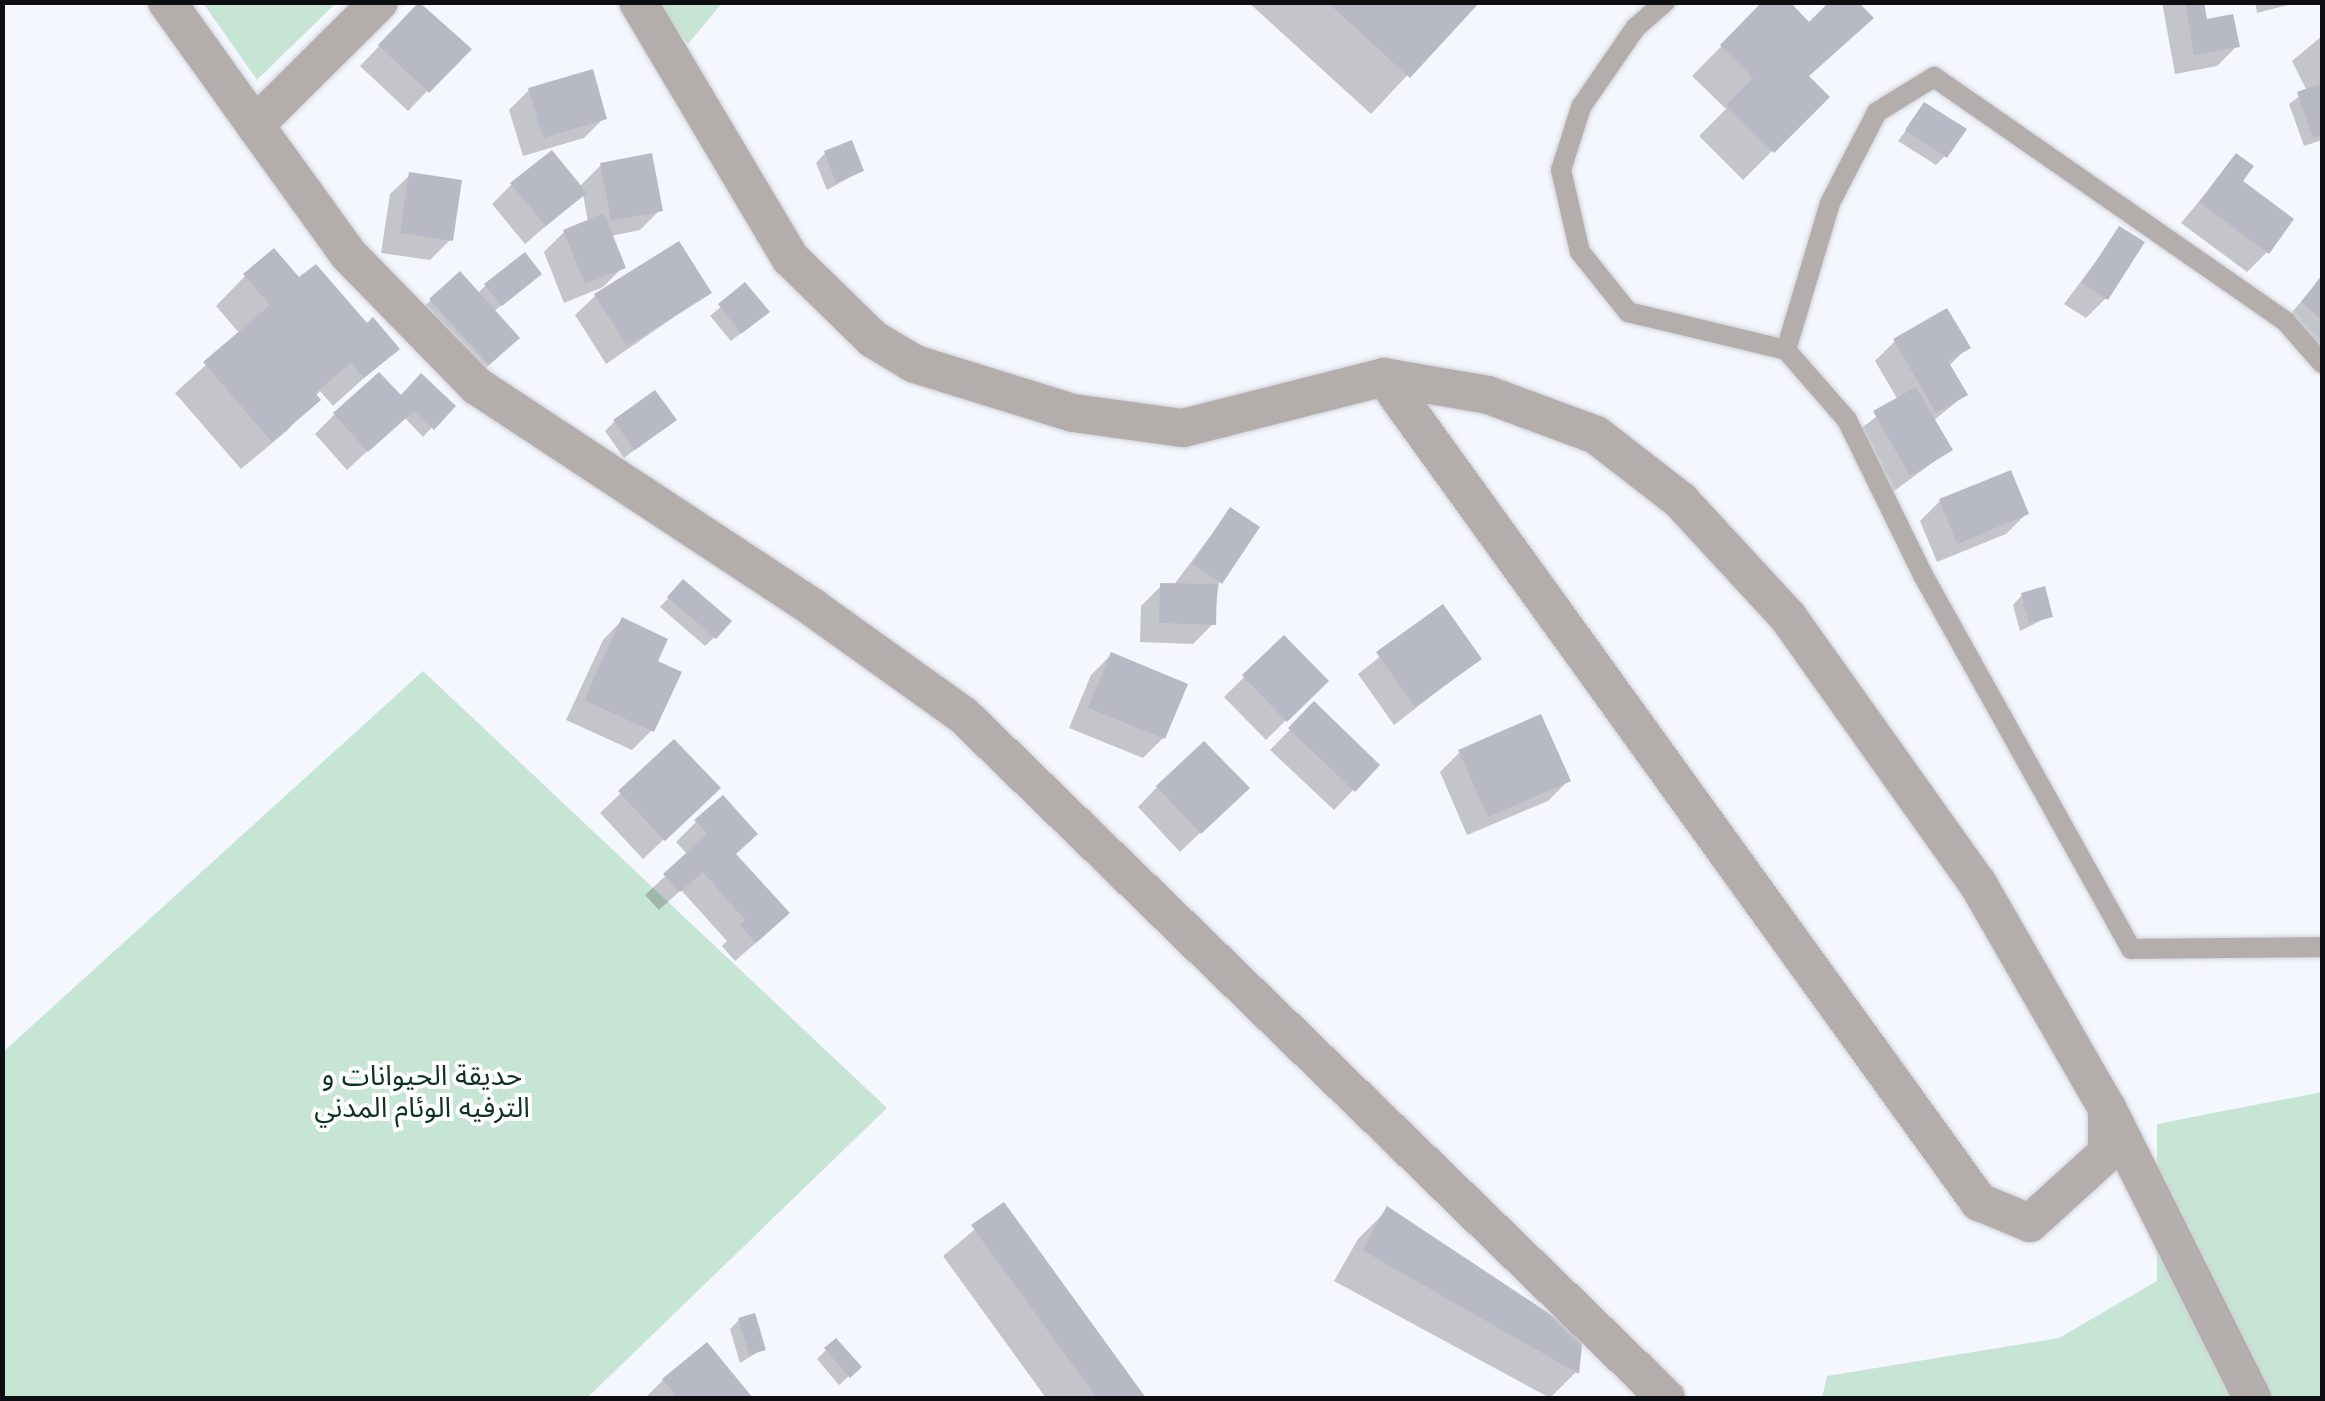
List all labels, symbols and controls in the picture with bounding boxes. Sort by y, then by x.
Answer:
park label: حديقة الحيوانات و الترفيه الوئام المدني [314,1059,530,1125]

